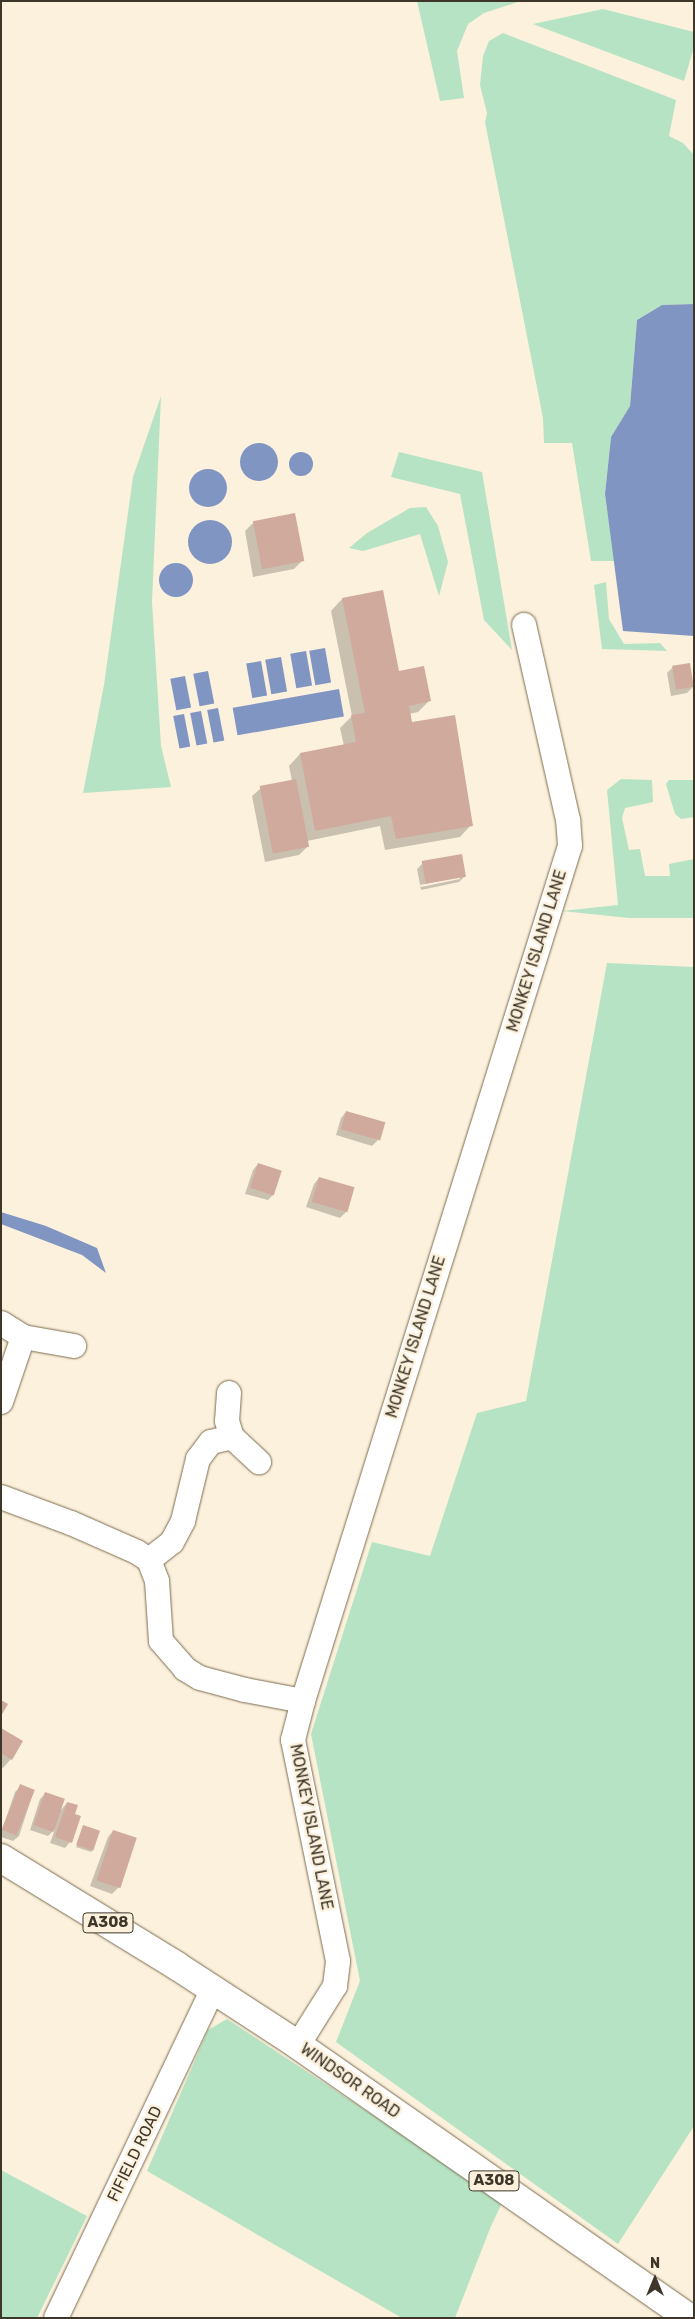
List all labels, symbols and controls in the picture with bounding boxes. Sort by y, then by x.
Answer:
street label: MONKEY ISLAND LANE [503,867,571,1035]
street label: MONKEY ISLAND LANE [382,1253,450,1421]
street label: MONKEY ISLAND LANE [285,1742,337,1912]
road number: A308 [82,1910,134,1936]
street label: WINDSOR ROAD [296,2039,404,2123]
street label: FIFIELD ROAD [104,2103,166,2205]
road number: A308 [468,2168,520,2194]
north arrow [630,2254,680,2304]
text: N [650,2255,660,2272]

